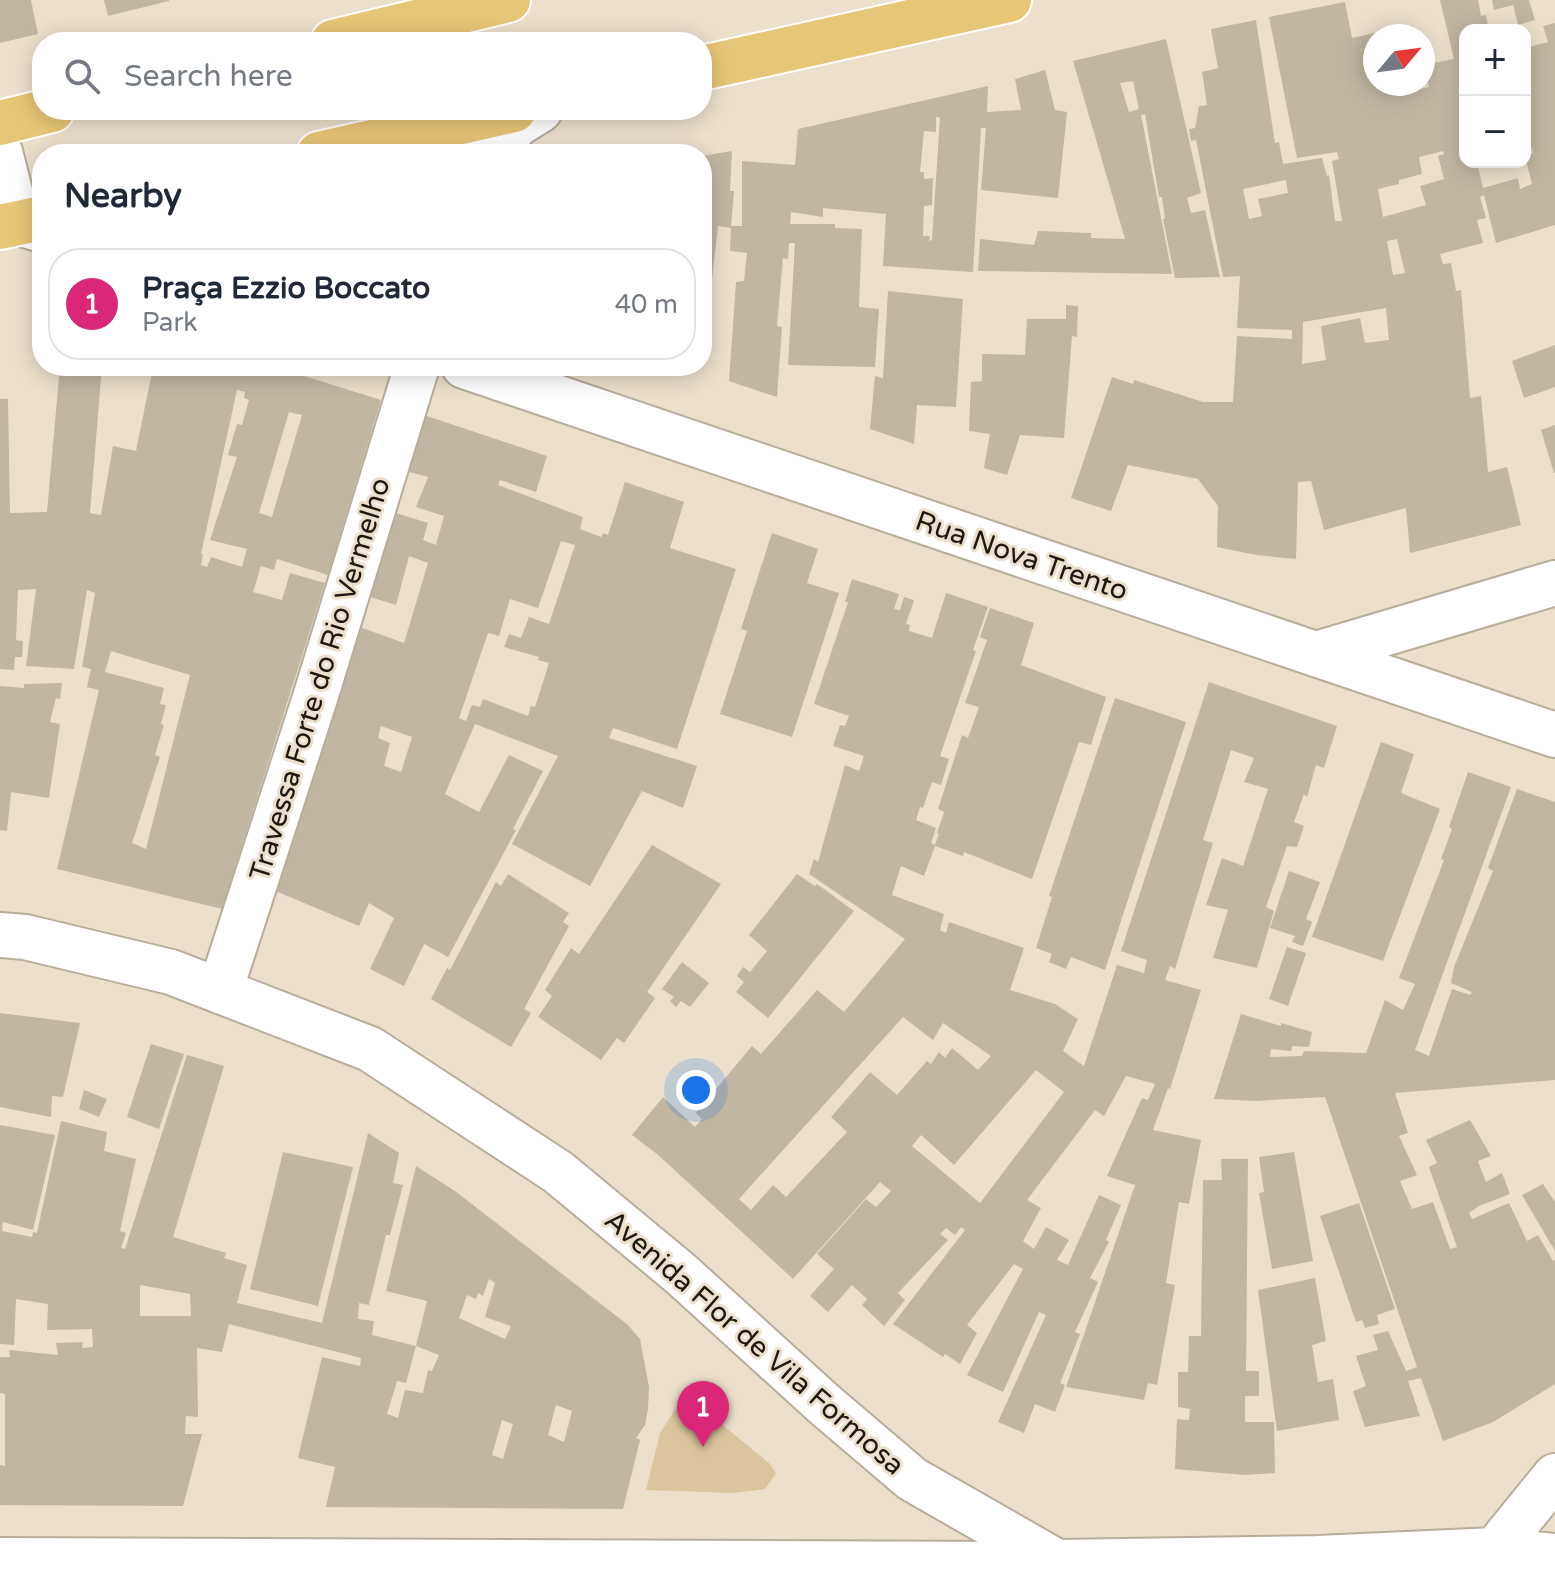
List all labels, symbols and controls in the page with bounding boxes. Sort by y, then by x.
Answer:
north arrow [1363,24,1435,96]
map controls [1459,24,1531,168]
button: + [1459,24,1531,96]
search box [32,32,712,120]
icon: search [60,54,104,98]
text: Search here [124,58,293,95]
button: − [1459,96,1531,168]
text: Nearby [64,176,182,217]
text: Praça Ezzio Boccato [142,270,430,307]
text: 1 [84,289,100,320]
text: 40 m [615,289,678,320]
text: Park [142,307,198,338]
street label: Travessa Forte do Rio Vermelho [242,474,398,885]
street label: Rua Nova Trento [911,504,1132,608]
your location [676,1070,716,1110]
street label: Avenida Flor de Vila Formosa [597,1203,911,1482]
pin: 1 [677,1381,729,1447]

